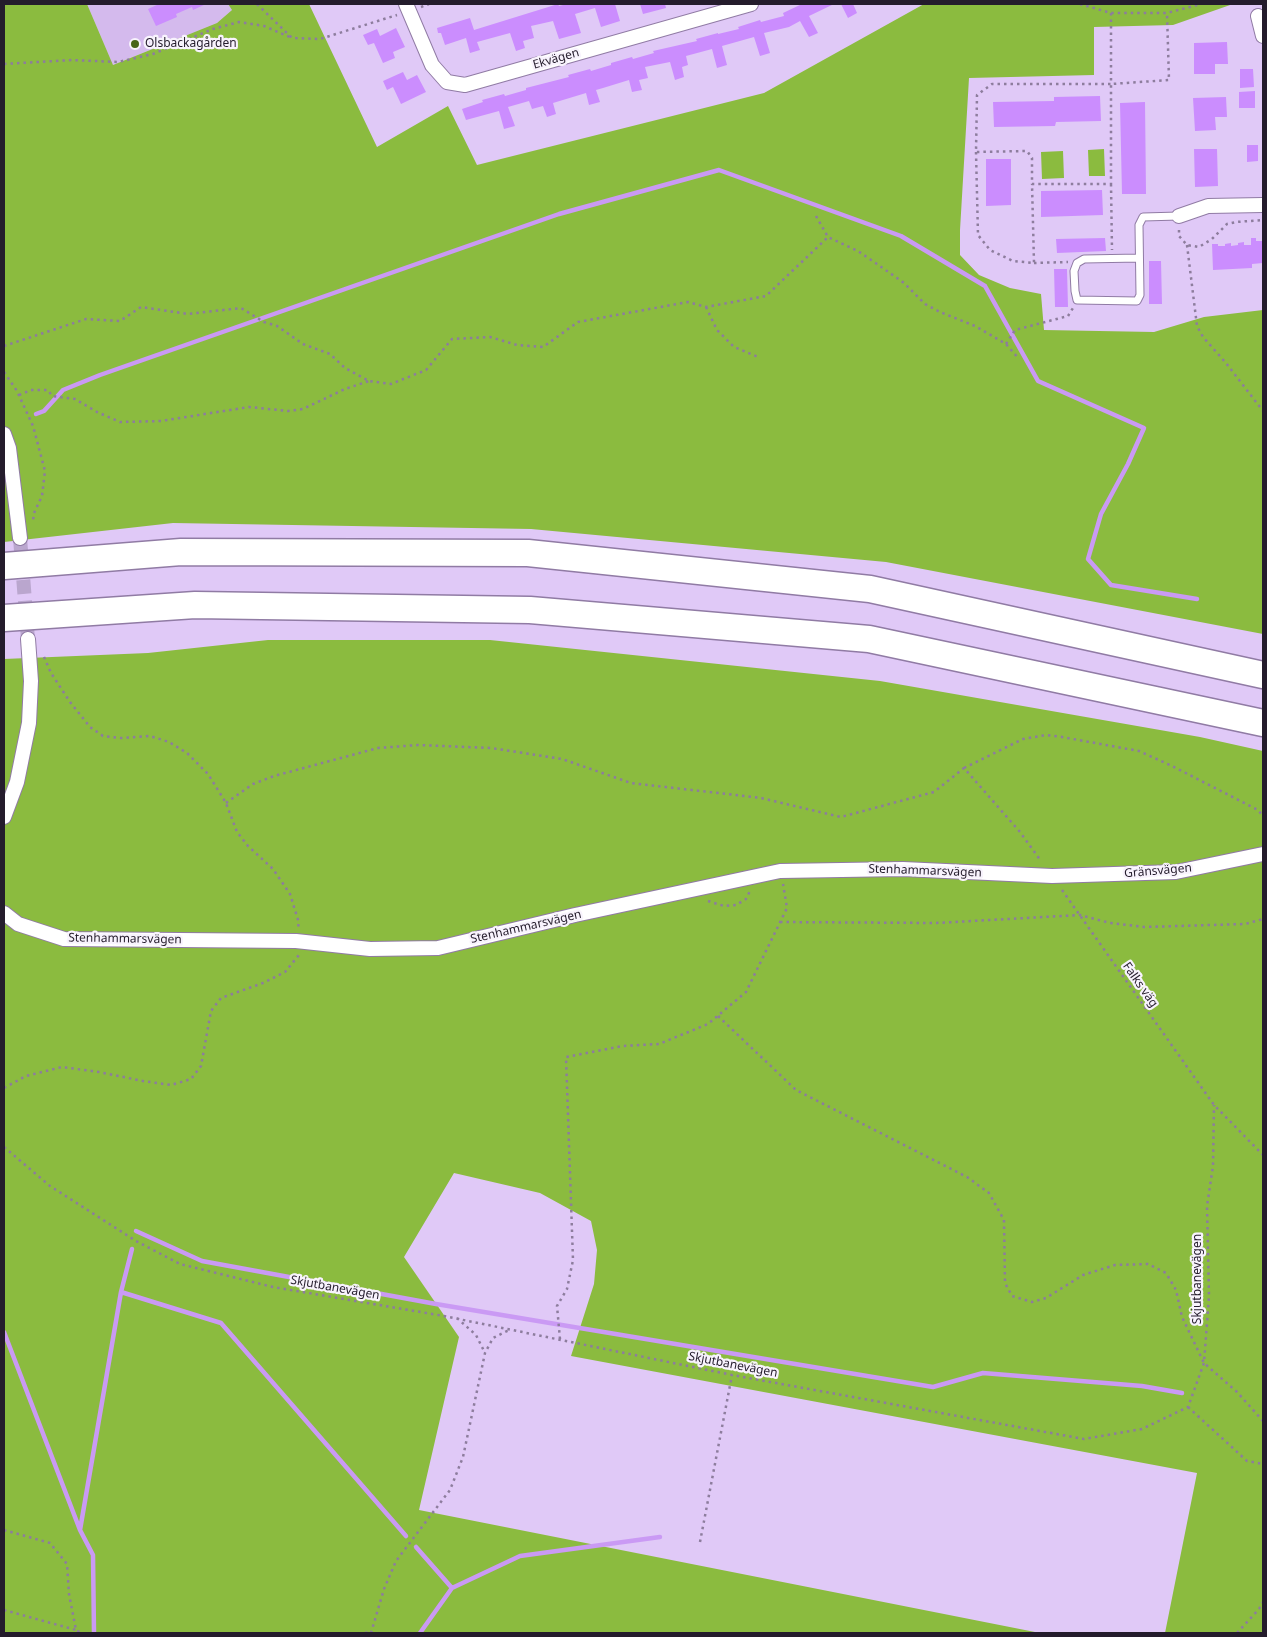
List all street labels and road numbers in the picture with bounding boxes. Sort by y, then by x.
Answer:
street label: Ekvägen [531,46,581,72]
street label: Gränsvägen [1124,861,1192,881]
street label: Stenhammarsvägen [868,862,982,880]
street label: Stenhammarsvägen [469,907,583,947]
street label: Stenhammarsvägen [68,931,182,947]
street label: Falks väg [1119,960,1161,1010]
street label: Skjutbanevägen [1191,1234,1205,1324]
street label: Skjutbanevägen [289,1273,381,1303]
street label: Skjutbanevägen [687,1349,779,1381]

